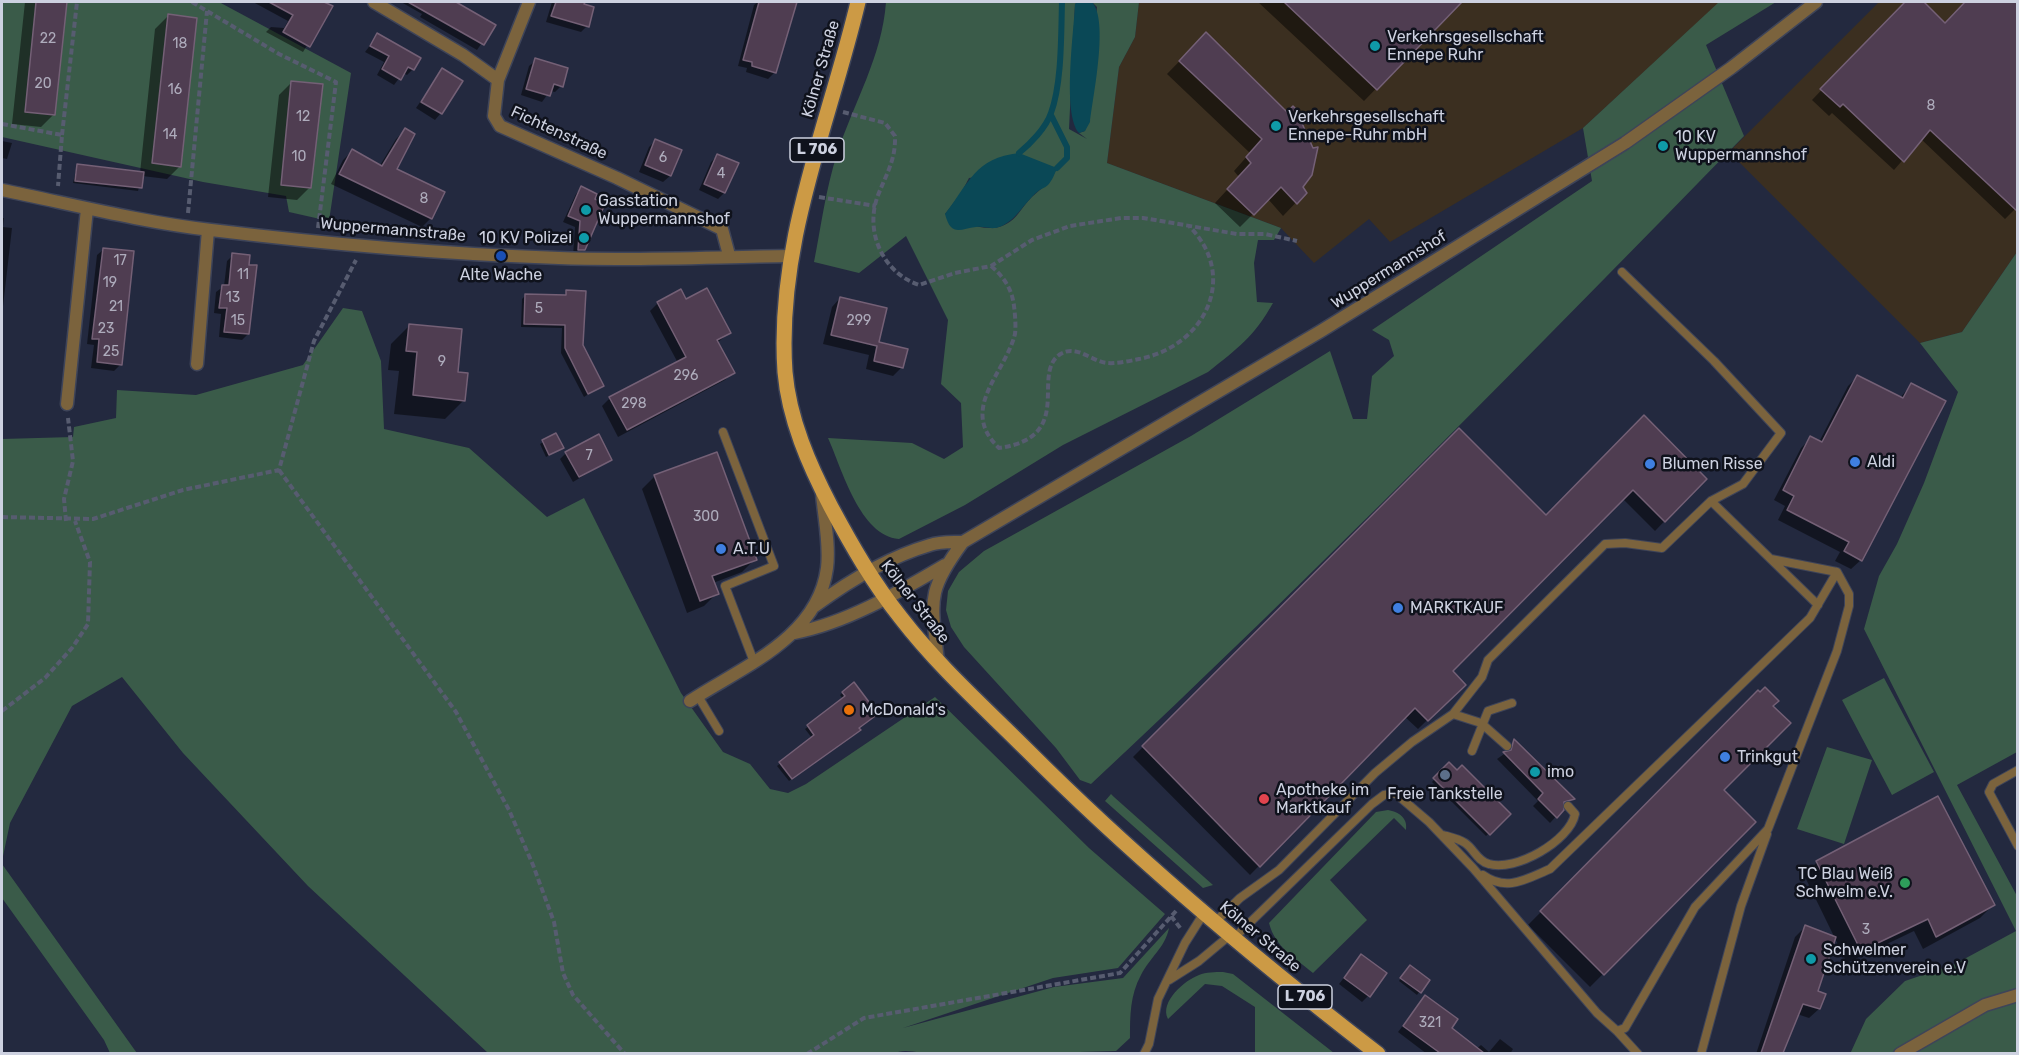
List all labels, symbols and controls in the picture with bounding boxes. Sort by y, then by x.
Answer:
street label: Kölner Straße [798,18,844,120]
place label: Verkehrsgesellschaft Ennepe Ruhr [1387,27,1544,65]
house number: 22 [40,31,56,47]
house number: 18 [173,36,187,52]
marker: Verkehrsgesellschaft Ennepe Ruhr [1368,39,1382,53]
house number: 20 [34,76,52,92]
house number: 16 [168,82,182,98]
house number: 8 [1927,98,1935,114]
street label: Fichtenstraße [508,102,610,164]
place label: Verkehrsgesellschaft Ennepe-Ruhr mbH [1288,107,1445,145]
house number: 12 [296,109,310,125]
marker: Verkehrsgesellschaft Ennepe-Ruhr mbH [1269,119,1283,133]
house number: 14 [163,127,177,143]
place label: 10 KV Wuppermannshof [1675,127,1807,165]
road number: L 706 [790,138,844,162]
marker: 10 KV Wuppermannshof [1656,139,1670,153]
house number: 10 [292,149,306,165]
house number: 6 [659,150,667,166]
house number: 4 [717,166,725,182]
house number: 8 [420,191,428,207]
place label: Gasstation Wuppermannshof [598,191,730,229]
marker: Gasstation Wuppermannshof [579,203,593,217]
street label: Wuppermannstraße [319,214,467,246]
street label: Wuppermannshof [1328,227,1450,313]
place label: 10 KV Polizei [479,228,572,248]
marker: 10 KV Polizei [577,231,591,245]
marker: Alte Wache [494,249,508,263]
house number: 17 [113,253,127,269]
place label: Alte Wache [460,265,542,285]
house number: 11 [237,267,249,283]
house number: 19 [103,275,117,291]
house number: 13 [226,290,240,306]
house number: 21 [109,299,123,315]
house number: 5 [535,301,543,317]
house number: 15 [231,313,245,329]
house number: 299 [847,313,871,329]
house number: 23 [98,321,114,337]
house number: 25 [103,344,119,360]
house number: 9 [438,354,446,370]
house number: 296 [674,368,698,384]
house number: 298 [621,396,647,412]
house number: 7 [585,448,593,464]
place label: Aldi [1867,452,1895,472]
place label: Blumen Risse [1662,454,1763,474]
marker: Aldi [1848,455,1862,469]
marker: Blumen Risse [1643,457,1657,471]
house number: 300 [693,509,719,525]
place label: A.T.U [733,539,770,559]
marker: A.T.U [714,542,728,556]
street label: Kölner Straße [877,557,953,647]
place label: MARKTKAUF [1410,598,1503,618]
marker: MARKTKAUF [1391,601,1405,615]
place label: McDonald's [861,700,946,720]
marker: McDonald's [842,703,856,717]
place label: Trinkgut [1737,747,1798,767]
marker: Trinkgut [1718,750,1732,764]
place label: imo [1547,762,1574,782]
marker: imo [1528,765,1542,779]
marker: Freie Tankstelle [1438,768,1452,782]
place label: Apotheke im Marktkauf [1276,780,1369,818]
place label: Freie Tankstelle [1387,784,1503,804]
marker: Apotheke im Marktkauf [1257,792,1271,806]
place label: TC Blau Weiß Schwelm e.V. [1796,864,1893,902]
marker: TC Blau Weiß Schwelm e.V. [1898,876,1912,890]
street label: Kölner Straße [1215,897,1305,977]
house number: 3 [1862,922,1870,938]
place label: Schwelmer Schützenverein e.V [1823,940,1966,978]
marker: Schwelmer Schützenverein e.V [1804,952,1818,966]
road number: L 706 [1278,985,1332,1009]
house number: 321 [1419,1015,1441,1031]

